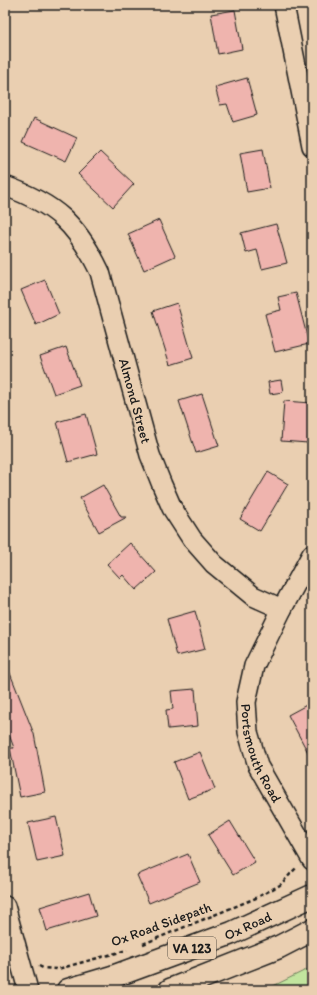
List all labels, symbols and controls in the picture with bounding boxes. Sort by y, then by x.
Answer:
street label: Almond Street [115,356,154,445]
street label: Portsmouth Road [237,703,285,806]
street label: Ox Road Sidepath [109,898,214,951]
street label: Ox Road [222,908,275,944]
road number: VA 123 [168,937,216,959]

